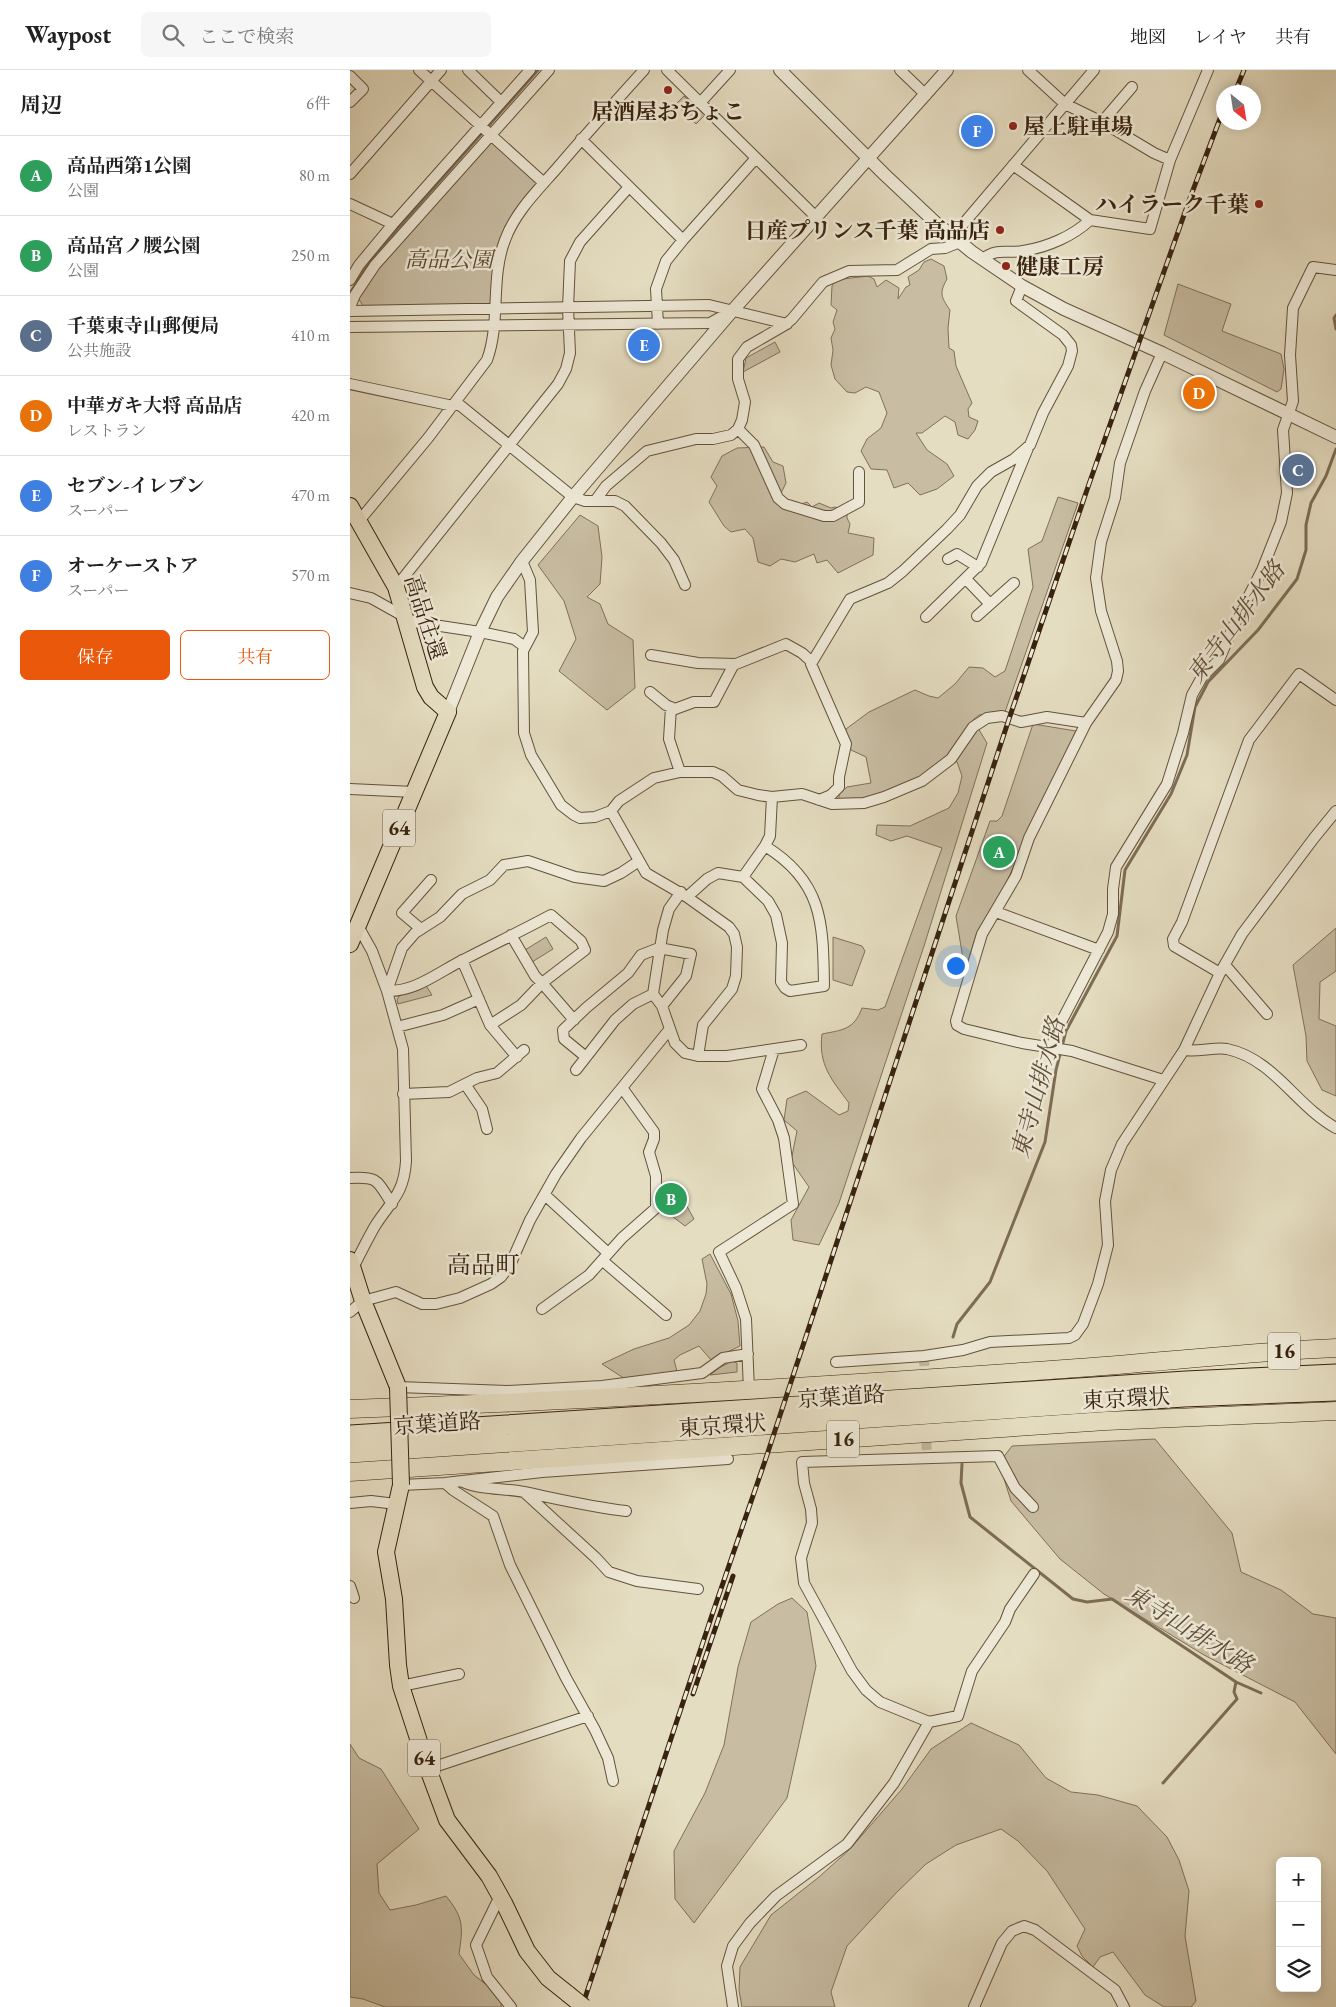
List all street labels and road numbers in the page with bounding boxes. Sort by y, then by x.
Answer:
street label: 高品往還 [398,571,453,663]
road number: 64 [383,810,415,846]
road number: 16 [1268,1332,1300,1370]
street label: 京葉道路 [796,1379,886,1414]
street label: 東京環状 [1081,1382,1171,1415]
street label: 京葉道路 [392,1406,482,1441]
street label: 東京環状 [677,1408,767,1443]
road number: 16 [827,1420,859,1458]
road number: 64 [408,1740,440,1776]

